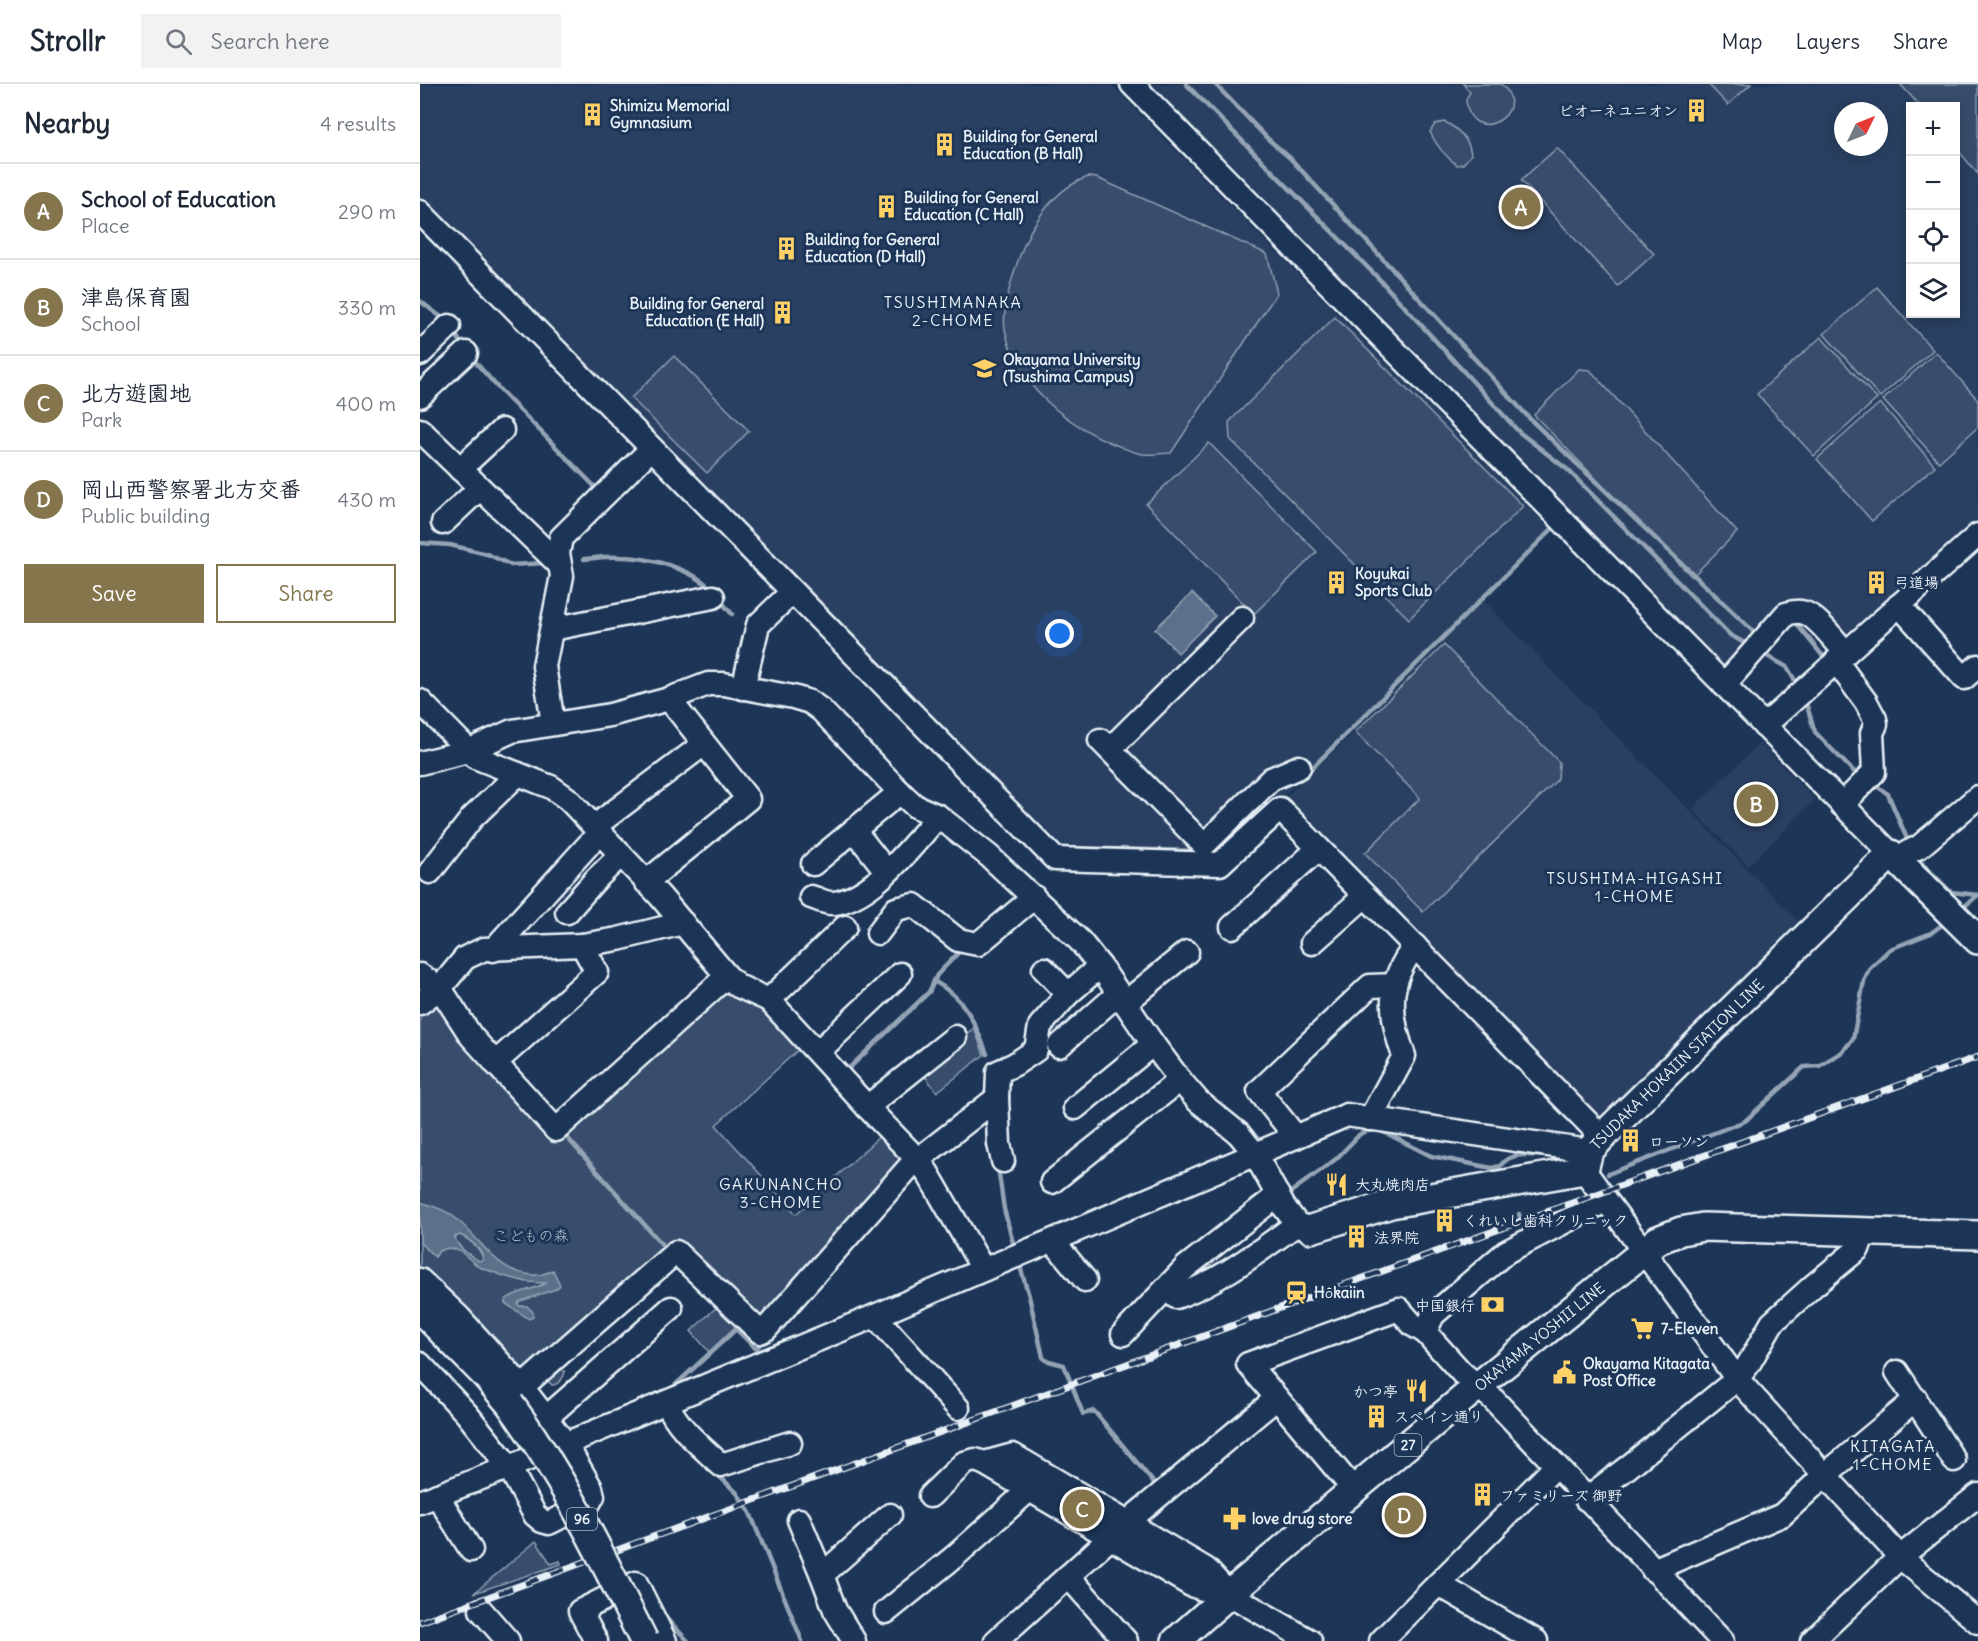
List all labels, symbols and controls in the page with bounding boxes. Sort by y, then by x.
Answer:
search box [141,14,561,68]
text: Strollr [30,23,105,59]
icon: search [162,25,195,58]
text: Search here [210,27,330,55]
text: Map [1722,28,1762,55]
text: Layers [1795,28,1860,55]
text: Share [1893,28,1948,55]
place label: Shimizu Memorial Gymnasium [610,96,730,133]
building icon: ピオーネユニオン [1683,97,1709,123]
building icon: Shimizu Memorial Gymnasium [579,101,605,127]
place label: ピオーネユニオン [1559,101,1678,120]
north arrow [1834,102,1888,156]
map controls [1906,102,1960,318]
button: + [1906,102,1960,156]
text: Nearby [24,107,110,140]
text: 4 results [320,111,396,136]
place label: Building for General Education (B Hall) [963,127,1098,164]
building icon: Building for General Education (B Hall) [932,132,958,158]
button: − [1906,156,1960,210]
pin: A [1502,184,1540,230]
text: School of Education [81,185,276,213]
place label: Building for General Education (C Hall) [904,188,1039,225]
building icon: Building for General Education (C Hall) [873,193,899,219]
text: A [37,199,50,224]
text: 290 m [338,199,396,224]
button: locate [1906,210,1960,264]
text: Place [81,213,129,238]
place label: Building for General Education (D Hall) [805,230,940,267]
building icon: Building for General Education (D Hall) [774,235,800,261]
button: layers [1906,264,1960,318]
text: 津島保育園 [81,283,191,311]
district label: TSUSHIMANAKA 2-CHOME [884,292,1022,330]
place label: Building for General Education (E Hall) [629,294,764,331]
text: B [37,295,50,320]
text: 330 m [338,295,396,320]
building icon: Building for General Education (E Hall) [769,299,795,325]
text: School [81,311,141,336]
place label: Okayama University (Tsushima Campus) [1003,350,1140,387]
school or university icon: Okayama University (Tsushima Campus) [972,355,998,381]
text: 北方遊園地 [81,379,191,407]
text: C [37,391,50,416]
text: 400 m [336,391,396,416]
text: Park [81,407,122,432]
text: 岡山西警察署北方交番 [81,475,301,503]
text: D [36,487,51,512]
text: 430 m [338,487,396,512]
text: Public building [81,503,210,528]
button: Save [24,564,204,623]
button: Share [216,564,396,623]
place label: Koyukai Sports Club [1355,564,1432,601]
building icon: Koyukai Sports Club [1324,569,1350,595]
building icon: 弓道場 [1863,569,1889,595]
place label: 弓道場 [1894,573,1939,592]
your location [1045,619,1074,648]
pin: B [1736,782,1776,826]
district label: TSUSHIMA-HIGASHI 1-CHOME [1546,868,1724,906]
street label: TSUDAKA HOKAIIN STATION LINE [1586,975,1768,1153]
building icon: ローソン [1618,1128,1644,1154]
place label: ローソン [1649,1132,1709,1151]
restaurant icon: 大丸焼肉店 [1324,1171,1350,1197]
district label: GAKUNANCHO 3-CHOME [719,1174,843,1212]
place label: 大丸焼肉店 [1355,1175,1430,1194]
building icon: くれいし歯科クリニック [1432,1207,1458,1233]
place label: くれいし歯科クリニック [1463,1211,1628,1230]
building icon: 法界院 [1343,1224,1369,1250]
park label: こどもの森 [493,1226,569,1245]
place label: 法界院 [1374,1228,1419,1247]
street label: OKAYAMA YOSHII LINE [1470,1278,1608,1395]
station icon: Hōkaiin [1283,1279,1309,1305]
place label: Hōkaiin [1314,1283,1365,1302]
bank icon: 中国銀行 [1480,1292,1506,1318]
place label: 中国銀行 [1415,1296,1475,1315]
supermarket icon: 7-Eleven [1630,1315,1656,1341]
place label: 7-Eleven [1661,1319,1719,1338]
place label: Okayama Kitagata Post Office [1583,1354,1710,1390]
public building icon: Okayama Kitagata Post Office [1552,1359,1578,1385]
restaurant icon: かつ亭 [1403,1378,1429,1404]
place label: かつ亭 [1353,1382,1398,1401]
building icon: スペイン通り [1363,1403,1389,1429]
place label: スペイン通り [1394,1407,1484,1426]
road number: 27 [1394,1434,1422,1456]
district label: KITAGATA 1-CHOME [1850,1436,1936,1474]
building icon: ファミリーズ 御野 [1469,1482,1495,1508]
pin: C [1062,1486,1102,1532]
place label: ファミリーズ 御野 [1500,1486,1622,1505]
pin: D [1384,1492,1424,1538]
pharmacy icon: love drug store [1221,1505,1247,1531]
road number: 96 [567,1508,597,1530]
place label: love drug store [1252,1509,1352,1529]

